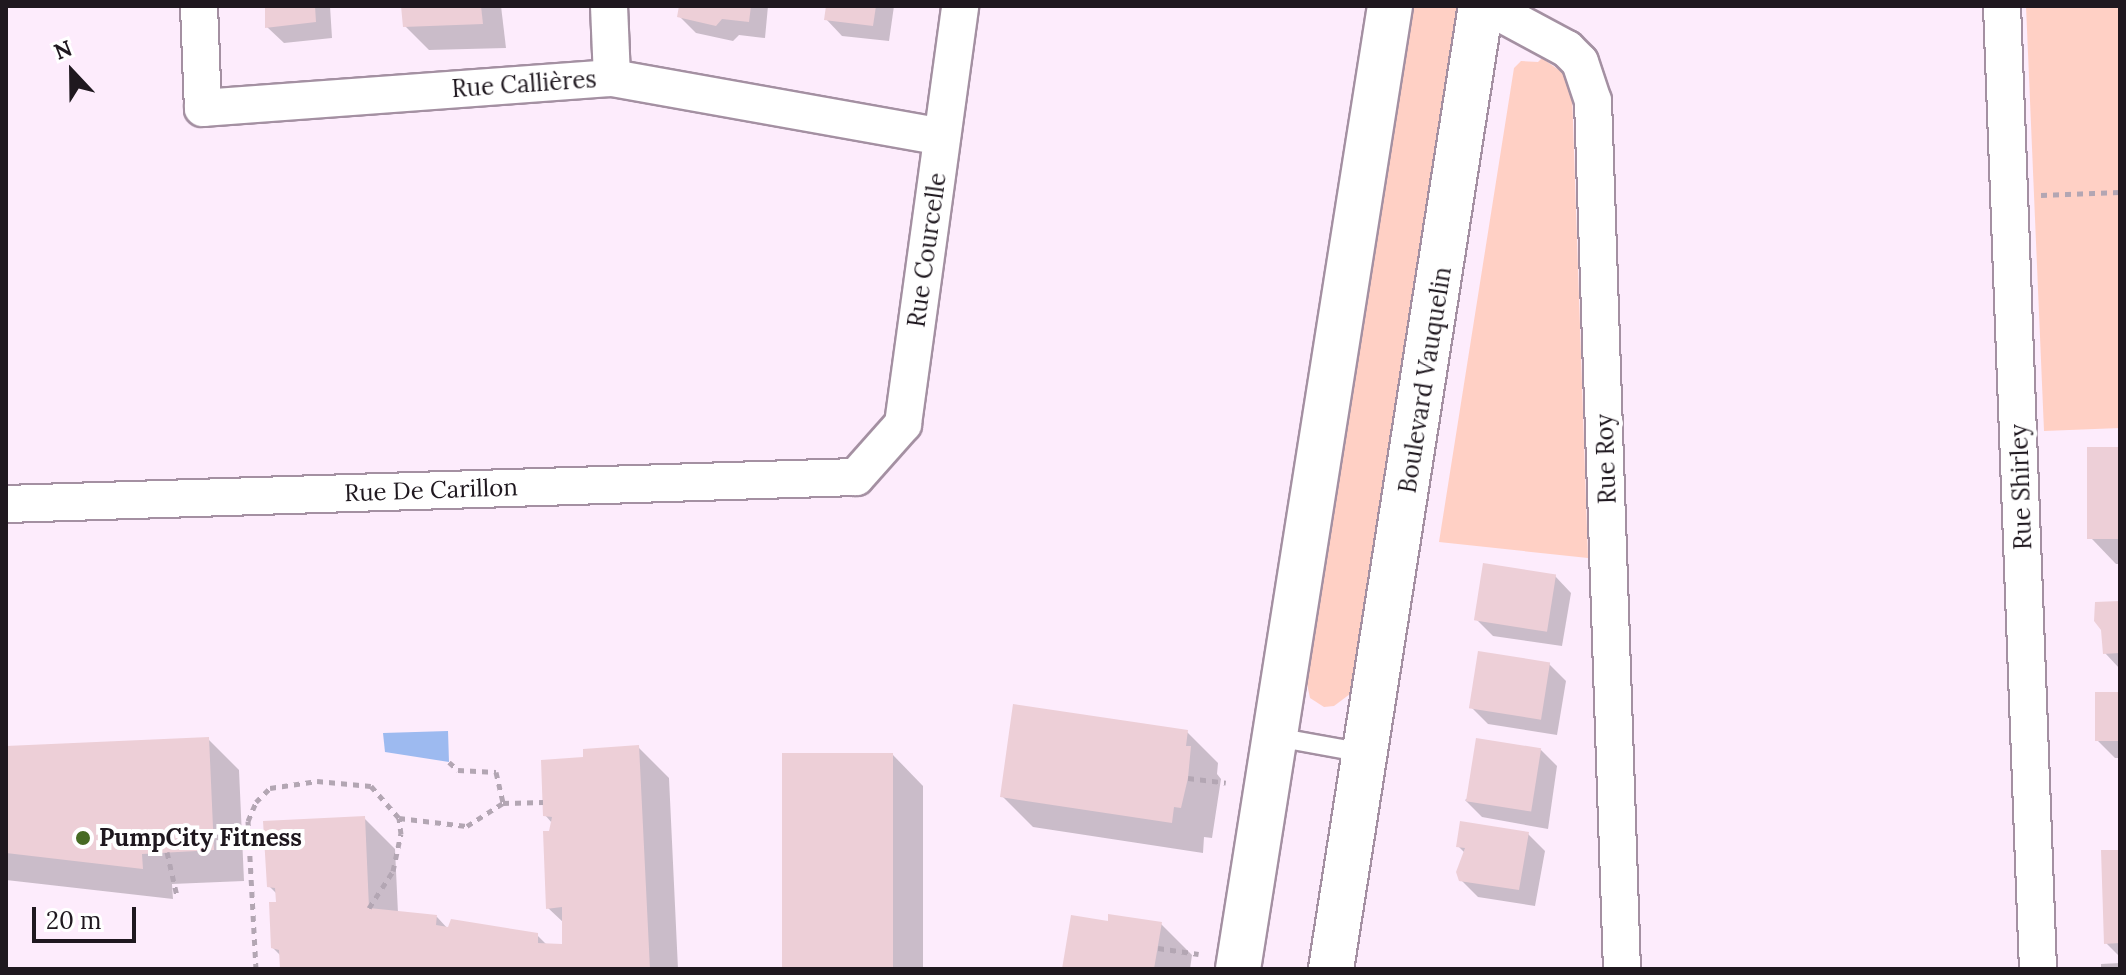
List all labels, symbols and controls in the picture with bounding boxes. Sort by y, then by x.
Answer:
north arrow [32,32,112,112]
text: N [50,34,76,66]
street label: Rue Callières [451,65,597,103]
street label: Rue Courcelle [902,171,952,329]
street label: Boulevard Vauquelin [1393,265,1457,495]
street label: Rue Roy [1590,413,1622,505]
street label: Rue Shirley [2004,424,2038,550]
street label: Rue De Carillon [344,473,518,507]
place label: PumpCity Fitness [99,824,302,852]
marker: PumpCity Fitness [74,829,92,847]
scale bar [36,891,140,941]
text: 20 m [46,905,102,936]

